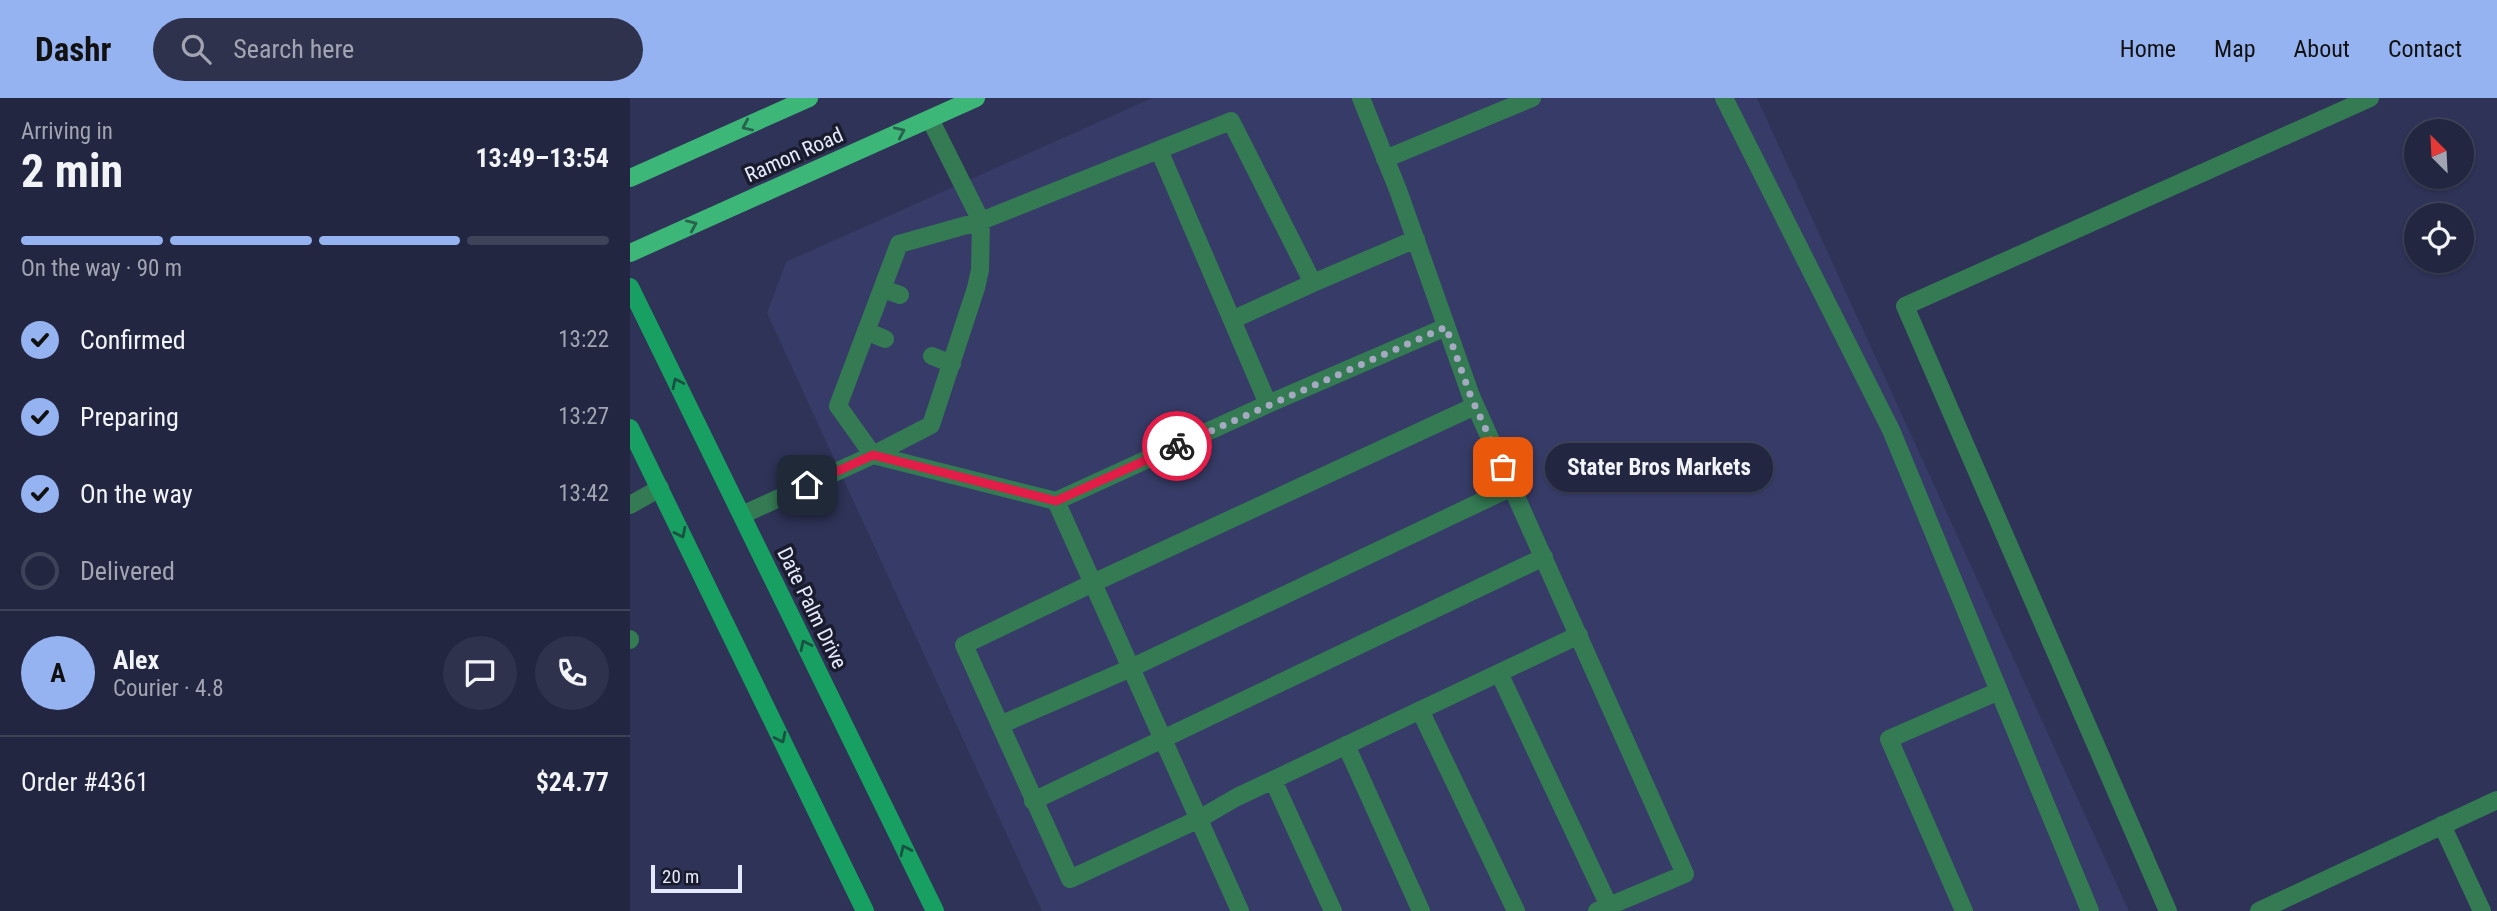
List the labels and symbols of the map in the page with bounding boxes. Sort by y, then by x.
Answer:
one-way arrow [741,118,754,132]
north arrow [2404,119,2474,189]
street label: Ramon Road [741,123,847,187]
one-way arrow [893,126,905,140]
one-way arrow [685,219,698,233]
one-way arrow [671,378,685,390]
courier [1142,411,1212,481]
pin [1473,437,1533,497]
callout: Stater Bros Markets [1545,442,1772,492]
pin [777,455,837,515]
one-way arrow [673,526,687,538]
street label: Date Palm Drive [772,543,852,673]
one-way arrow [799,640,813,652]
one-way arrow [772,731,786,743]
one-way arrow [899,845,913,857]
scale bar [651,862,742,894]

